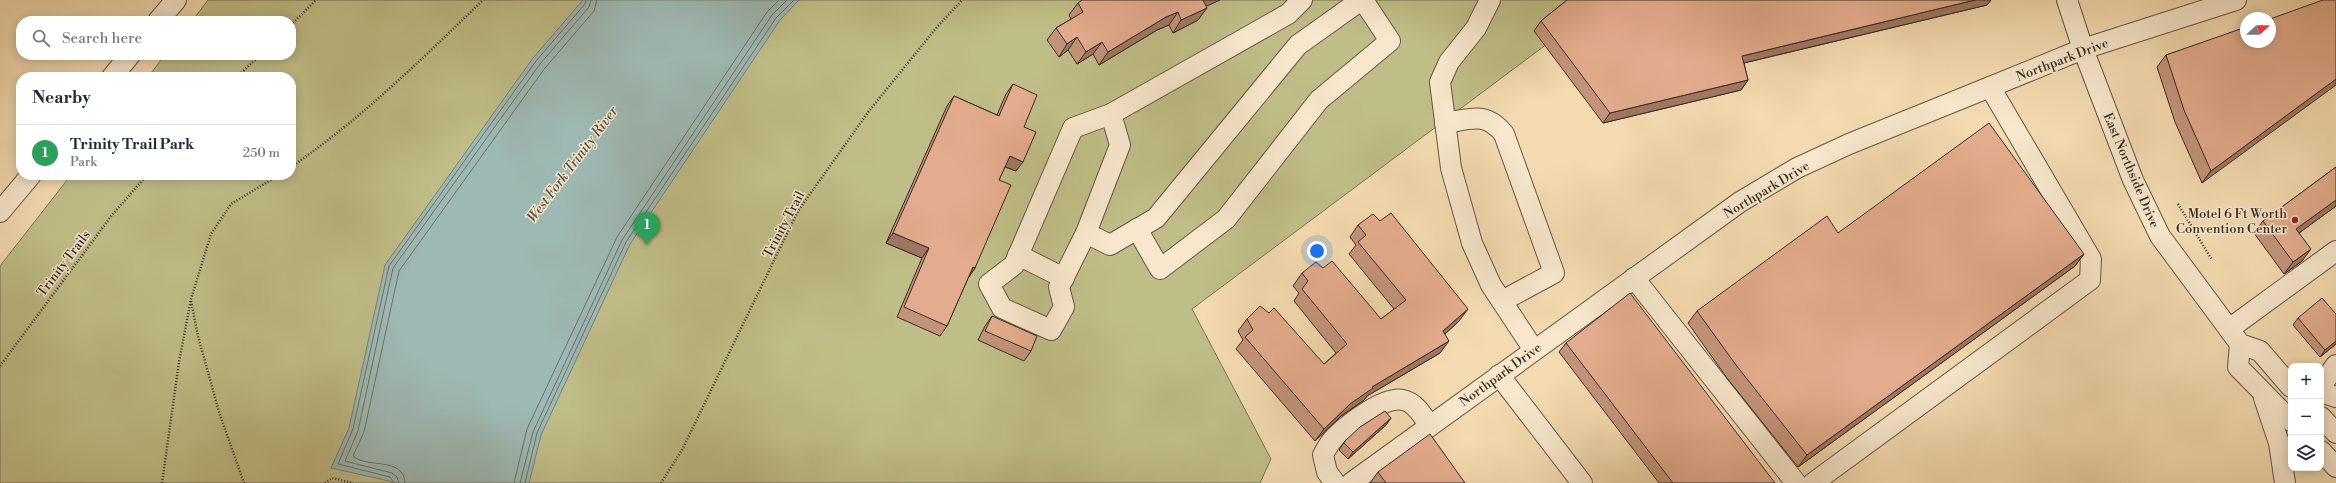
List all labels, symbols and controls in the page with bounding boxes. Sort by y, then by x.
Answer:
north arrow [2240,12,2276,48]
search box [16,16,296,60]
icon: search [30,27,52,49]
text: Search here [62,29,142,48]
street label: Northpark Drive [2014,35,2111,85]
text: Nearby [32,87,91,109]
water label: West Fork Trinity River [523,102,623,226]
street label: East Northside Drive [2100,110,2163,231]
text: Trinity Trail Park [70,135,194,154]
text: 1 [42,145,48,161]
text: 250 m [243,145,280,161]
text: Park [70,154,97,170]
street label: Northpark Drive [1721,158,1813,222]
street label: Trinity Trail [760,188,808,261]
place label: Motel 6 Ft Worth Convention Center [2176,206,2287,237]
pin: 1 [634,212,660,245]
marker: Motel 6 Ft Worth Convention Center [2290,215,2300,225]
street label: Trinity Trails [34,227,94,300]
your location [1307,241,1327,261]
street label: Northpark Drive [1456,339,1545,410]
map controls [2288,363,2324,471]
button: + [2288,363,2324,399]
button: − [2288,399,2324,435]
button: layers [2288,435,2324,471]

